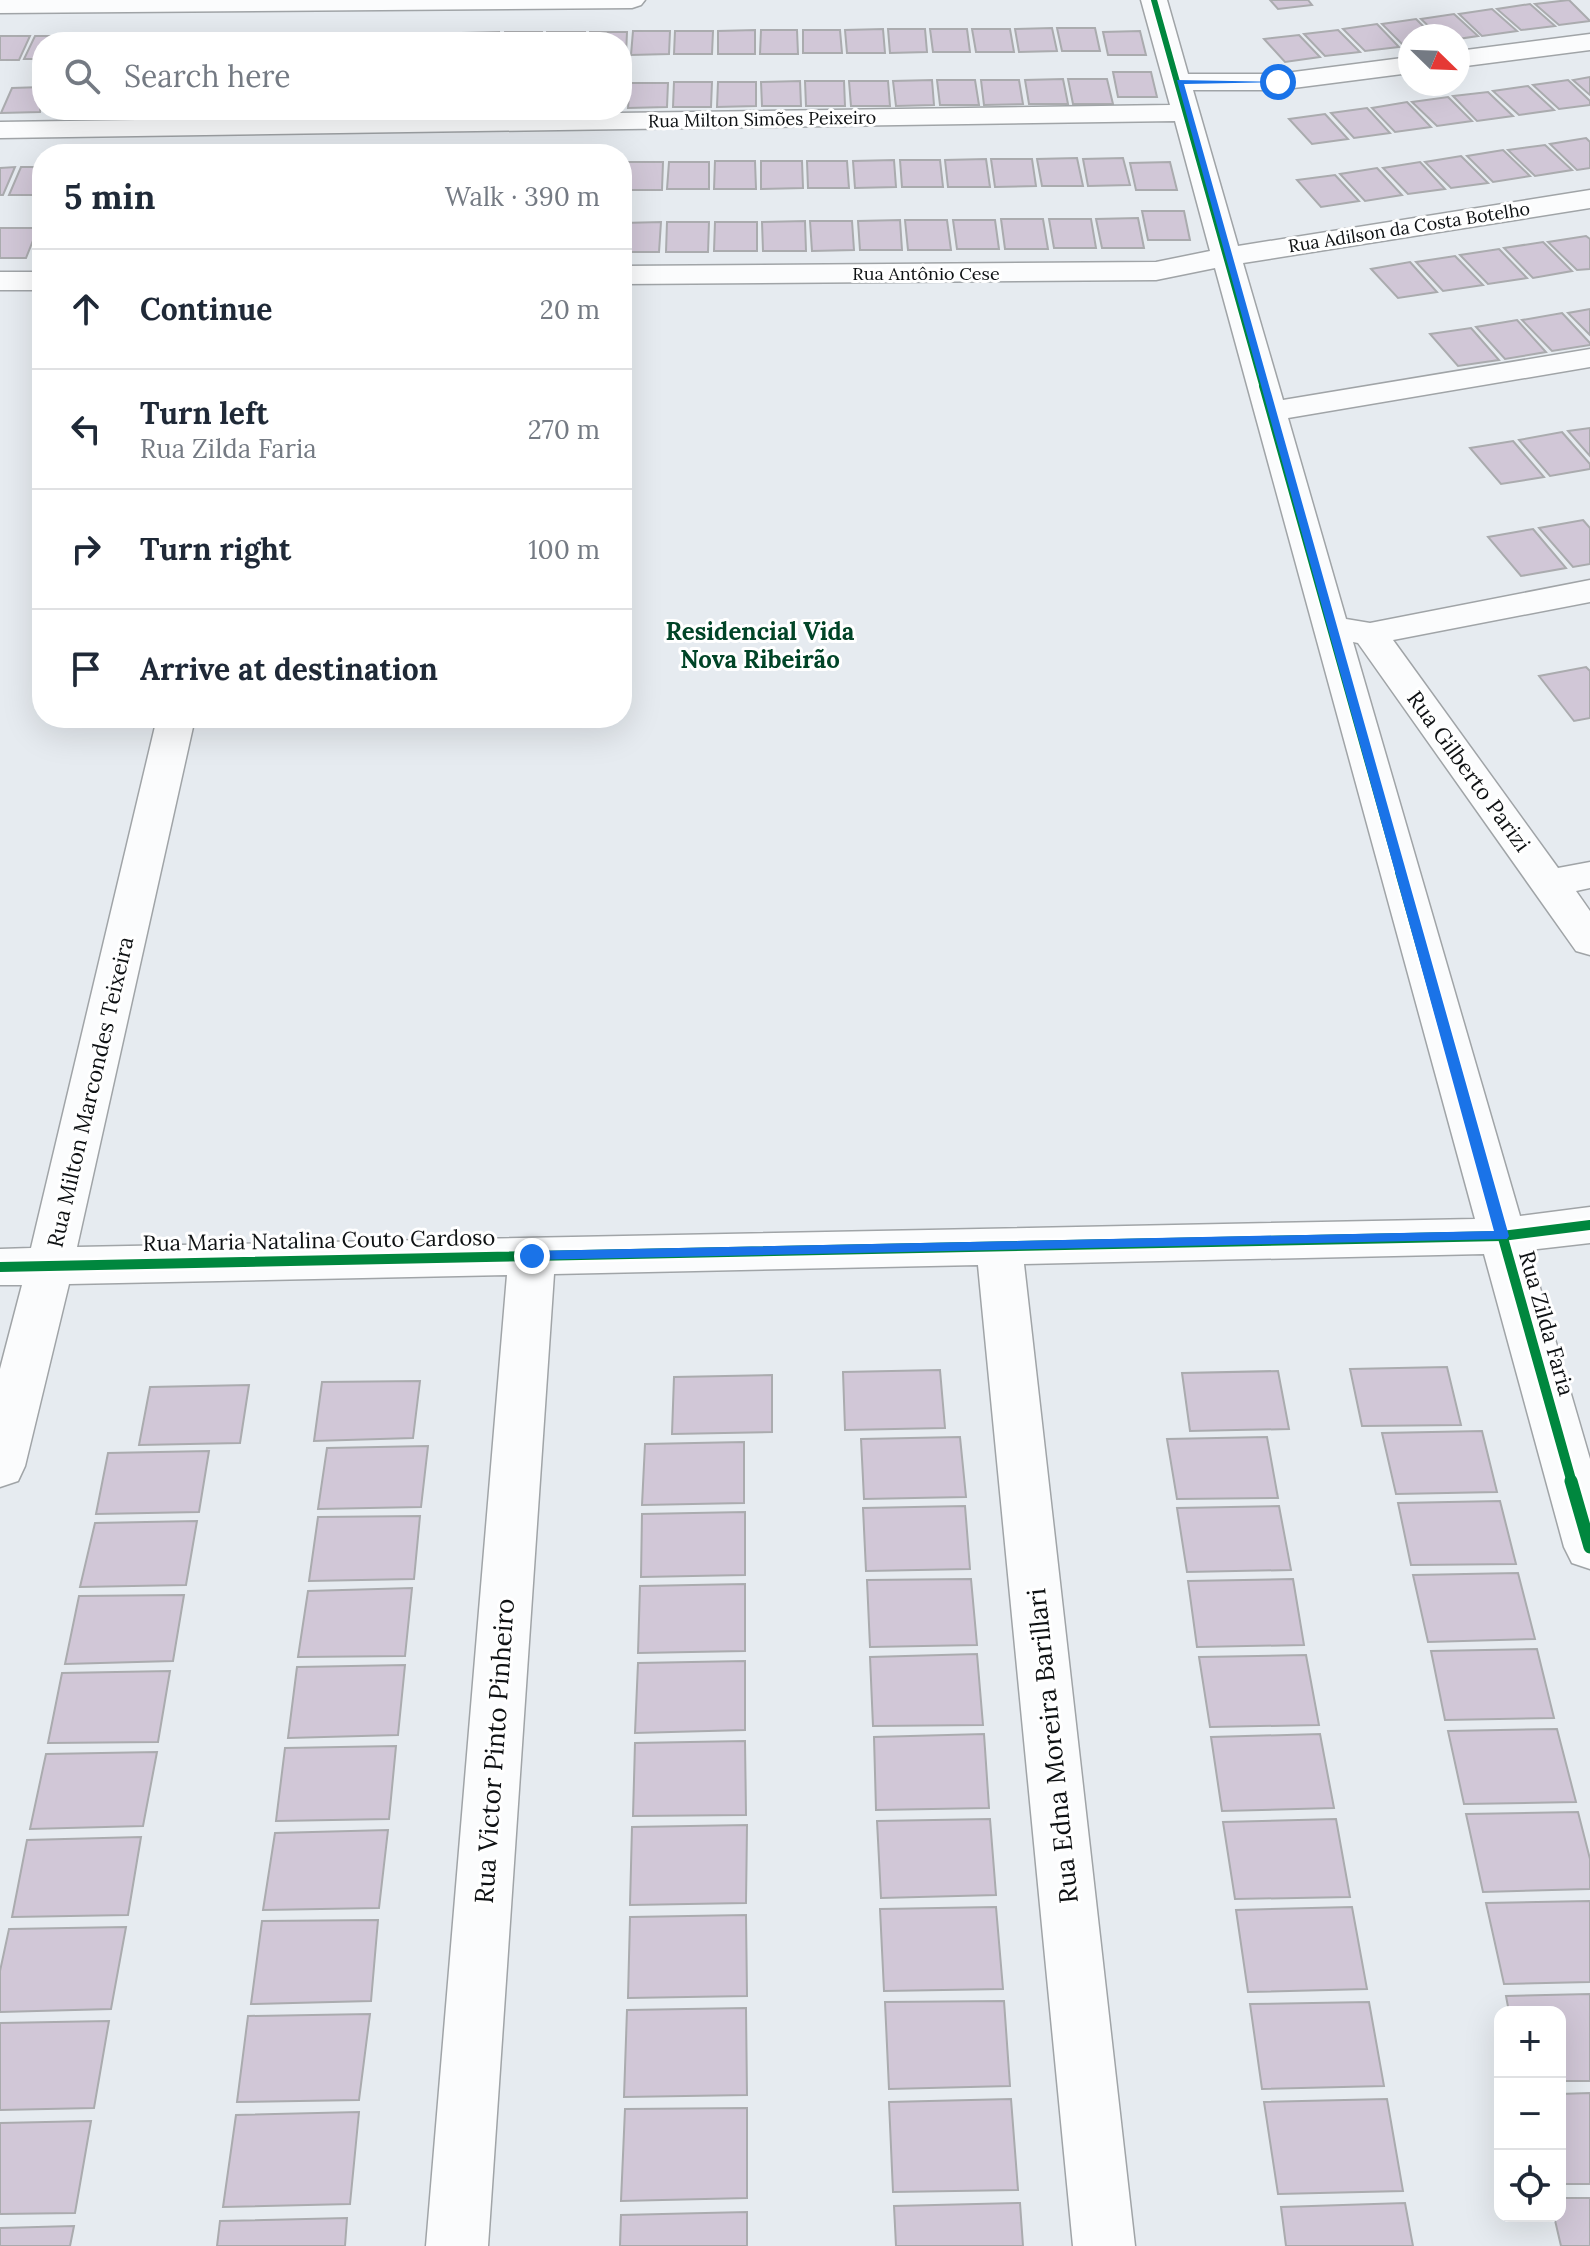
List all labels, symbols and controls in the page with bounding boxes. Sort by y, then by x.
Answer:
north arrow [1398,24,1470,96]
search box [32,32,632,120]
icon: search [60,54,104,98]
text: Search here [124,57,291,95]
route start [1260,64,1296,100]
street label: Rua Milton Simões Peixeiro [648,106,876,132]
text: 5 min [64,175,155,218]
text: Walk · 390 m [445,180,600,213]
street label: Rua Adilson da Costa Botelho [1286,197,1532,257]
street label: Rua Antônio Cese [852,262,1000,285]
icon: ahead [64,287,108,331]
text: Continue [140,290,272,328]
text: 20 m [540,293,600,326]
text: Turn left [140,394,268,432]
icon: left [64,407,108,451]
text: 270 m [528,413,600,446]
text: Rua Zilda Faria [140,432,317,465]
icon: right [64,527,108,571]
text: Turn right [140,530,291,568]
text: 100 m [528,533,600,566]
district label: Residencial Vida Nova Ribeirão [666,616,855,675]
icon: arrive [64,647,108,691]
text: Arrive at destination [140,650,438,688]
street label: Rua Gilberto Parizi [1401,685,1537,857]
street label: Rua Milton Marcondes Teixeira [41,934,139,1250]
street label: Rua Maria Natalina Couto Cardoso [142,1223,496,1257]
route end [514,1238,550,1274]
street label: Rua Zilda Faria [1513,1247,1581,1399]
street label: Rua Edna Moreira Barillari [1019,1587,1085,1905]
street label: Rua Victor Pinto Pinheiro [467,1597,521,1905]
map controls [1494,2006,1566,2222]
button: + [1494,2006,1566,2078]
button: − [1494,2078,1566,2150]
button: locate [1494,2150,1566,2222]

